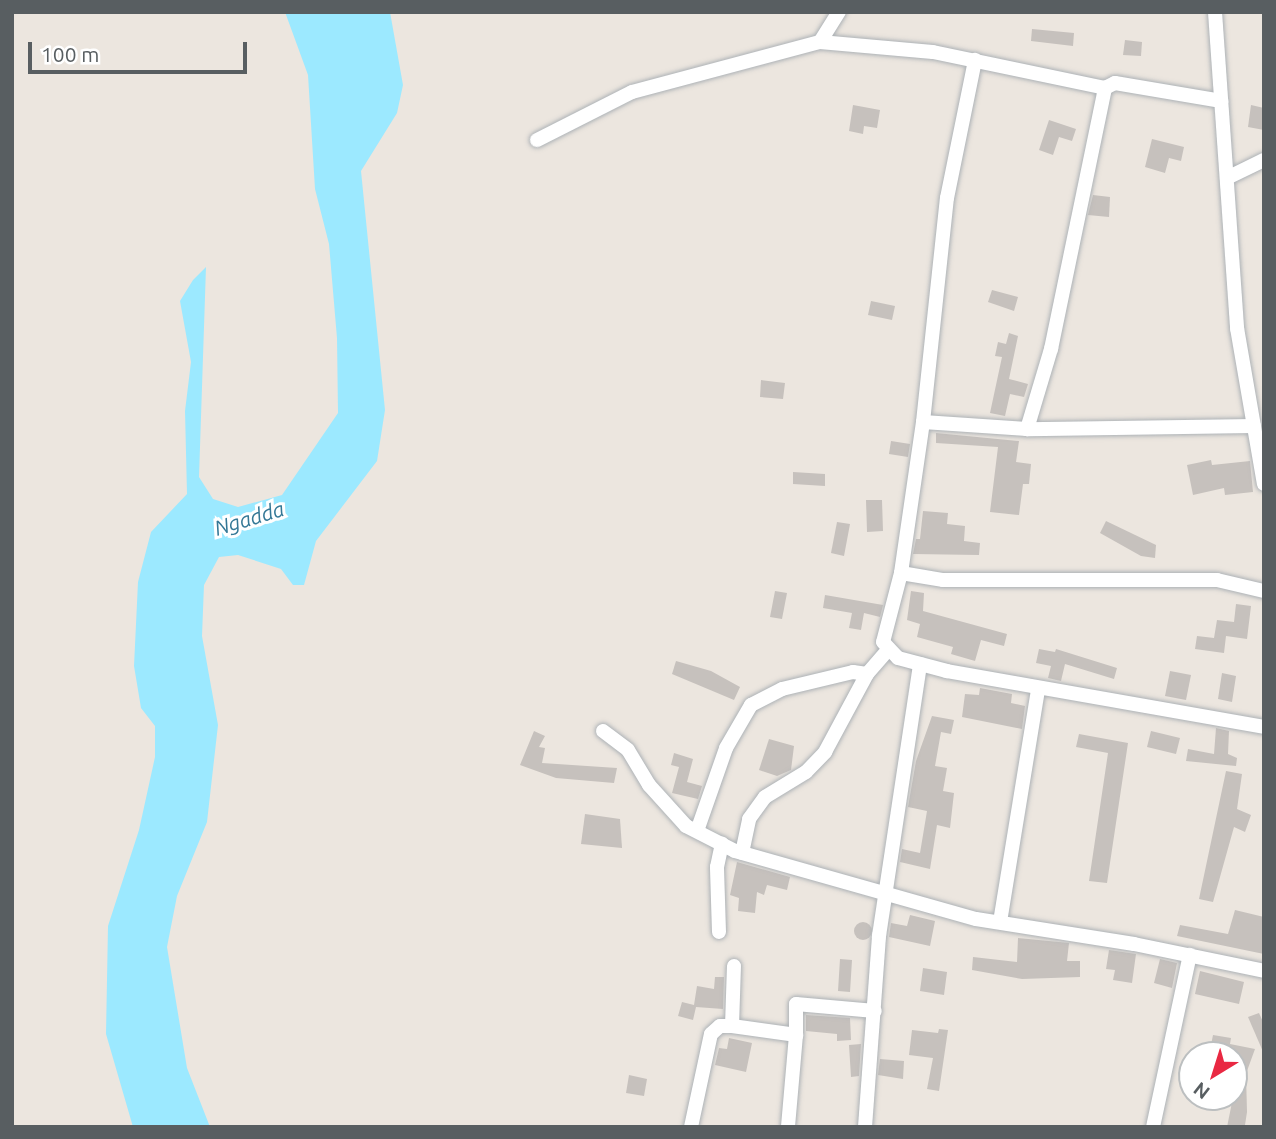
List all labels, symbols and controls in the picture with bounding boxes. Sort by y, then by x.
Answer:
scale bar [32,28,250,72]
text: 100 m [41,42,99,66]
water label: Ngadda [211,495,287,541]
north arrow [1178,1041,1248,1111]
text: N [1189,1078,1214,1104]

